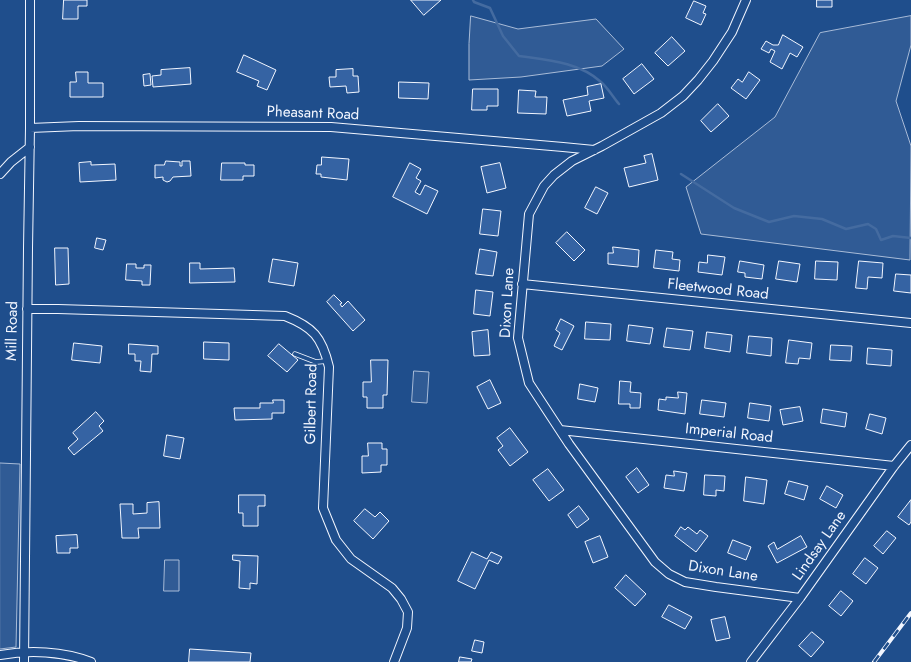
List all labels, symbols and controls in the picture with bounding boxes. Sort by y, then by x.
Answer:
street label: Pheasant Road [266,103,360,125]
street label: Dixon Lane [497,267,519,339]
street label: Fleetwood Road [666,276,770,304]
street label: Mill Road [3,301,23,361]
street label: Gilbert Road [302,363,322,445]
street label: Imperial Road [684,420,774,448]
street label: Lindsay Lane [789,508,851,584]
street label: Dixon Lane [687,558,759,586]

